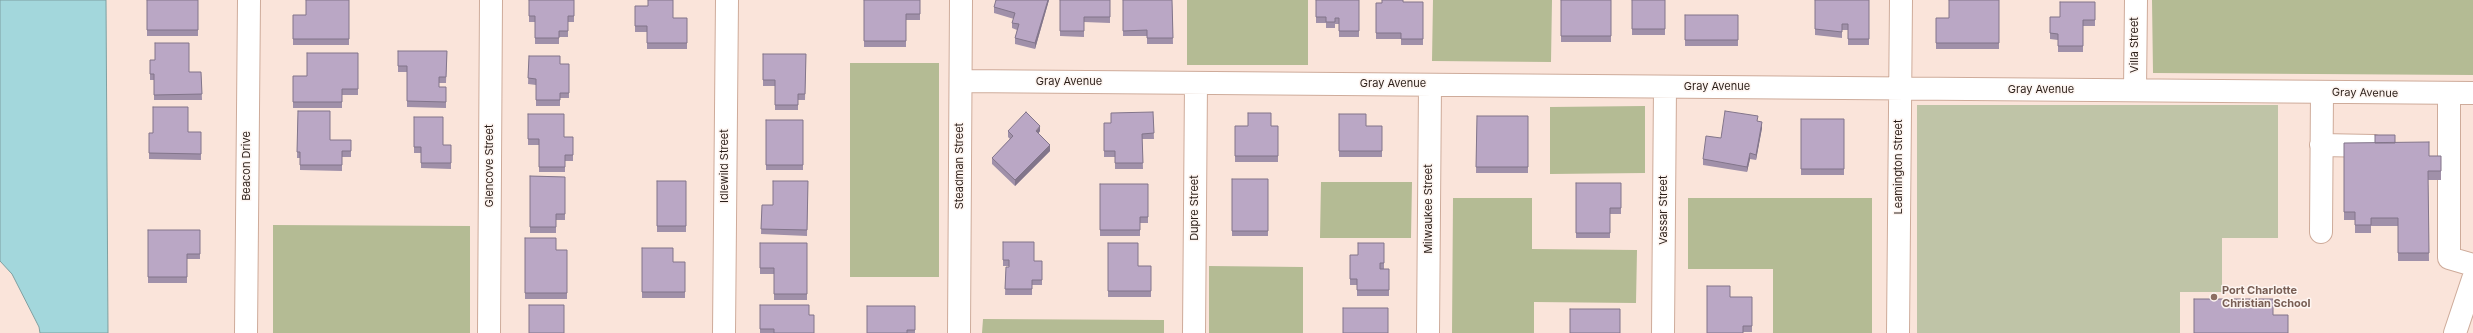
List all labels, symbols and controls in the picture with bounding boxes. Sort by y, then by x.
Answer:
street label: Villa Street [2128,17,2142,73]
street label: Gray Avenue [1036,75,1102,89]
street label: Gray Avenue [1360,77,1426,91]
street label: Gray Avenue [1684,80,1750,94]
street label: Gray Avenue [2008,83,2074,97]
street label: Gray Avenue [2332,86,2398,100]
street label: Leamington Street [1892,119,1906,215]
street label: Steadman Street [953,123,967,209]
street label: Glencove Street [483,125,497,207]
street label: Idlewild Street [718,129,732,203]
street label: Beacon Drive [240,131,254,201]
street label: Milwaukee Street [1422,164,1436,254]
street label: Dupre Street [1188,175,1202,241]
street label: Vassar Street [1657,175,1671,245]
place label: Port Charlotte Christian School [2222,284,2311,310]
marker: Port Charlotte Christian School [2209,292,2219,302]

